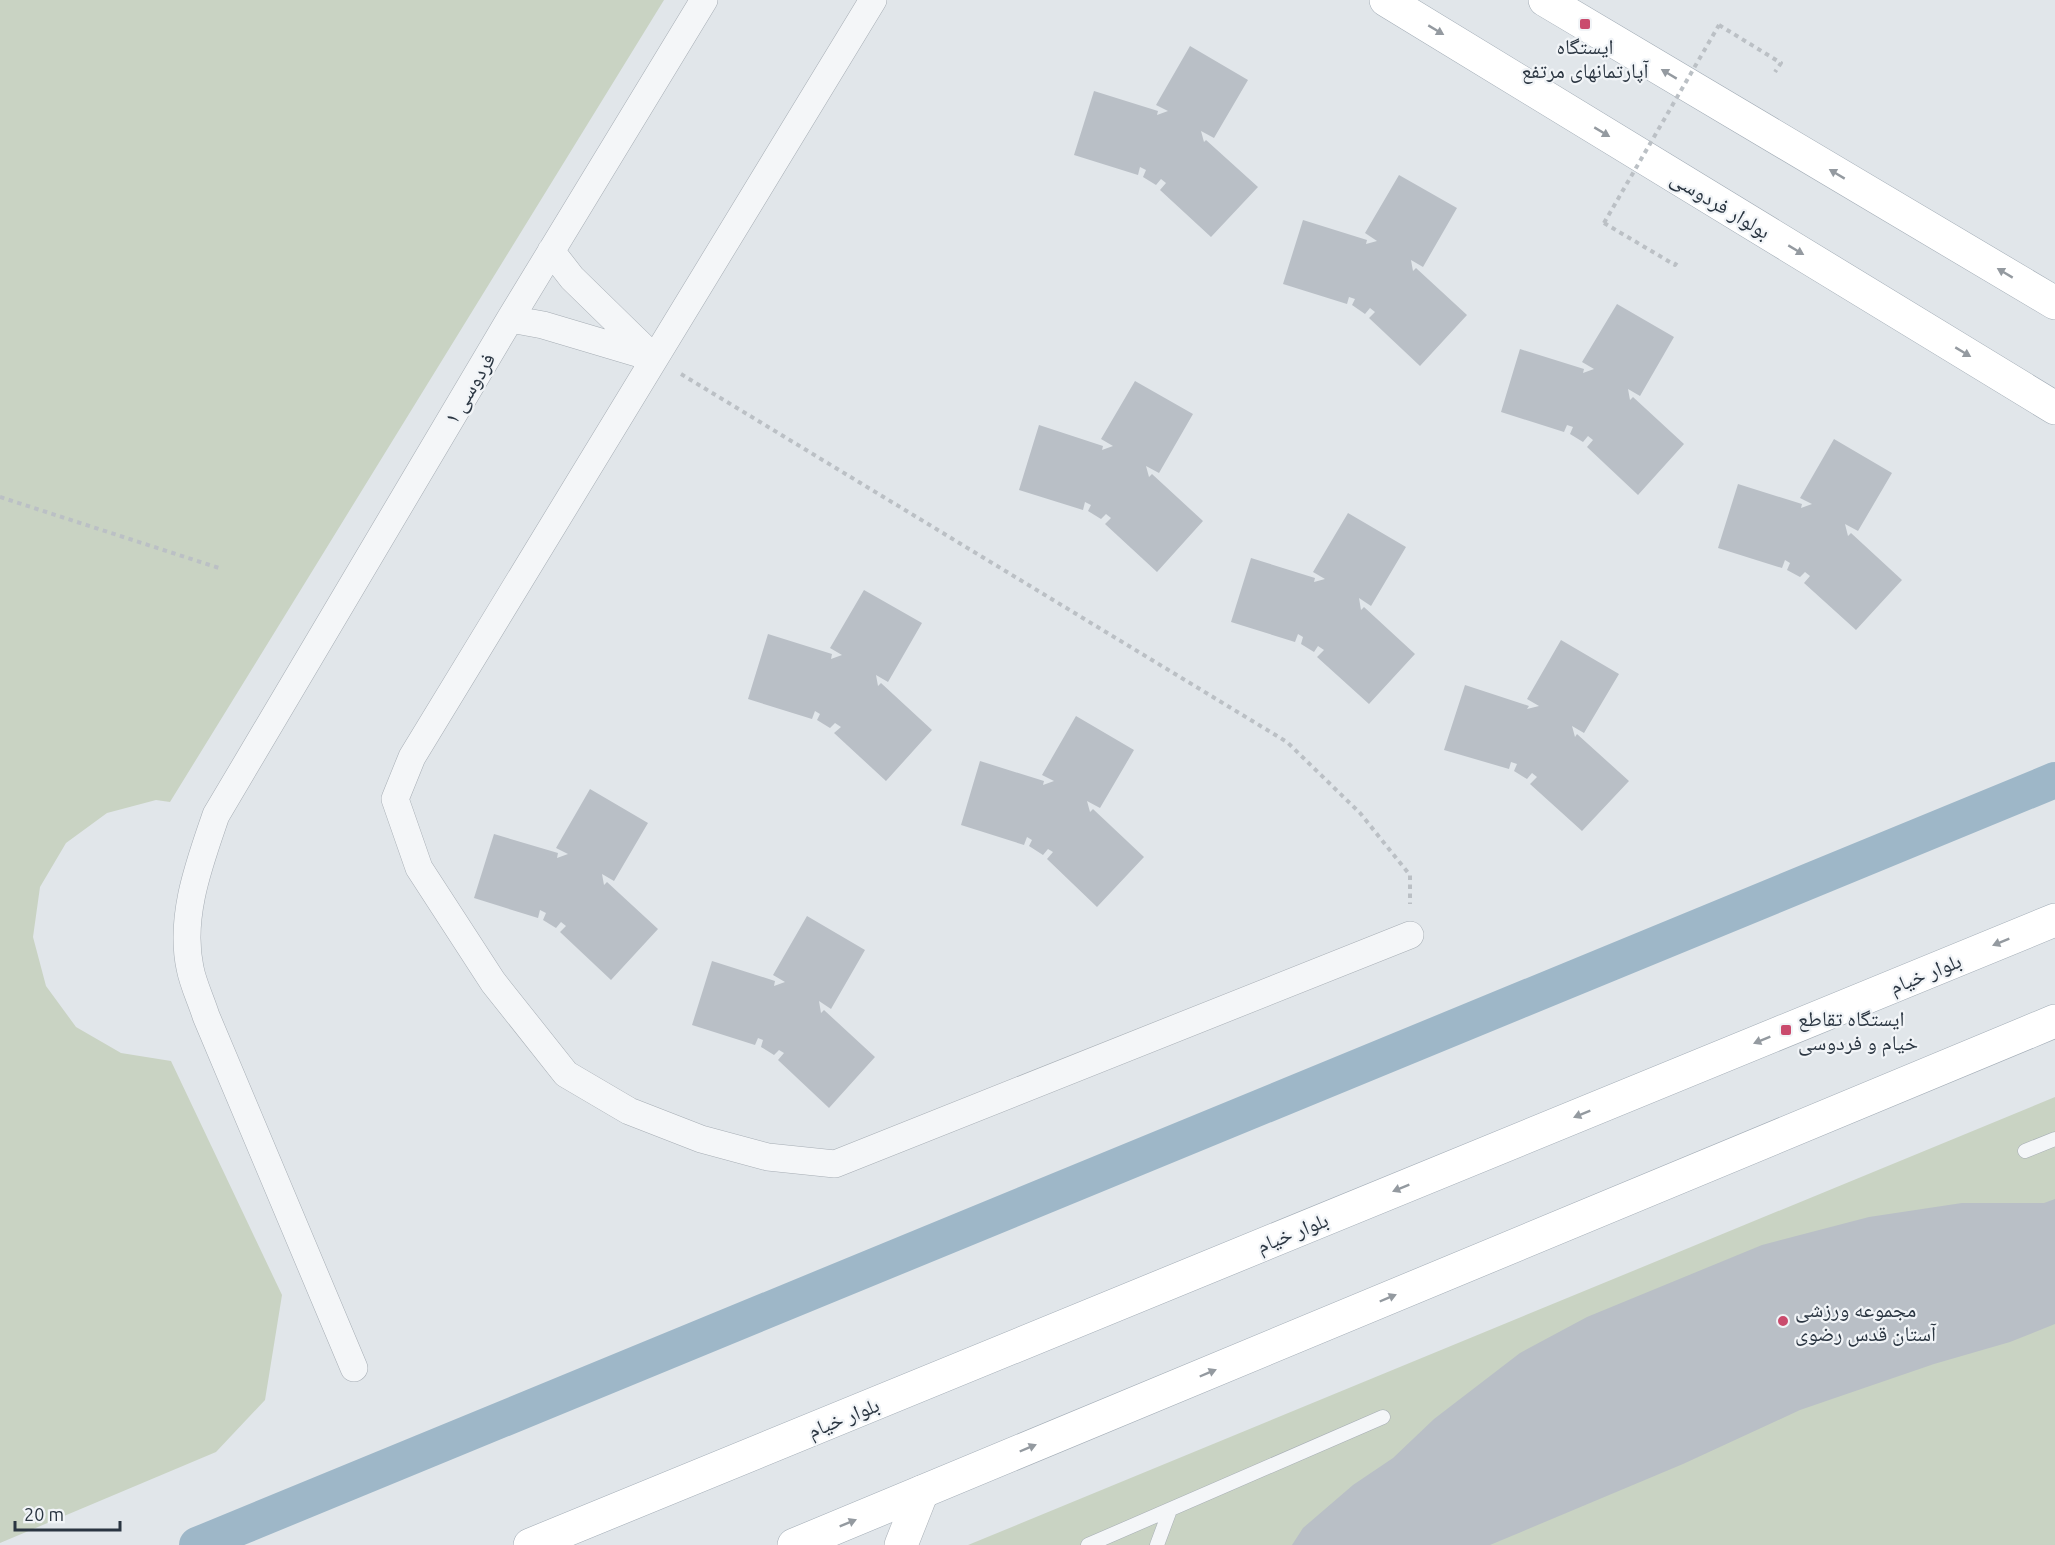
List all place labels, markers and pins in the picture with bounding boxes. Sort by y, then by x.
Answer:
marker: ایستگاه آپارتمانهای مرتفع [1578,17,1592,31]
place label: ایستگاه آپارتمانهای مرتفع [1521,34,1649,84]
place label: ایستگاه تقاطع خیام و فردوسی [1798,1006,1918,1057]
marker: ایستگاه تقاطع خیام و فردوسی [1779,1023,1793,1037]
place label: مجموعه ورزشی آستان قدس رضوی [1795,1297,1937,1347]
marker: مجموعه ورزشی آستان قدس رضوی [1776,1314,1790,1328]

